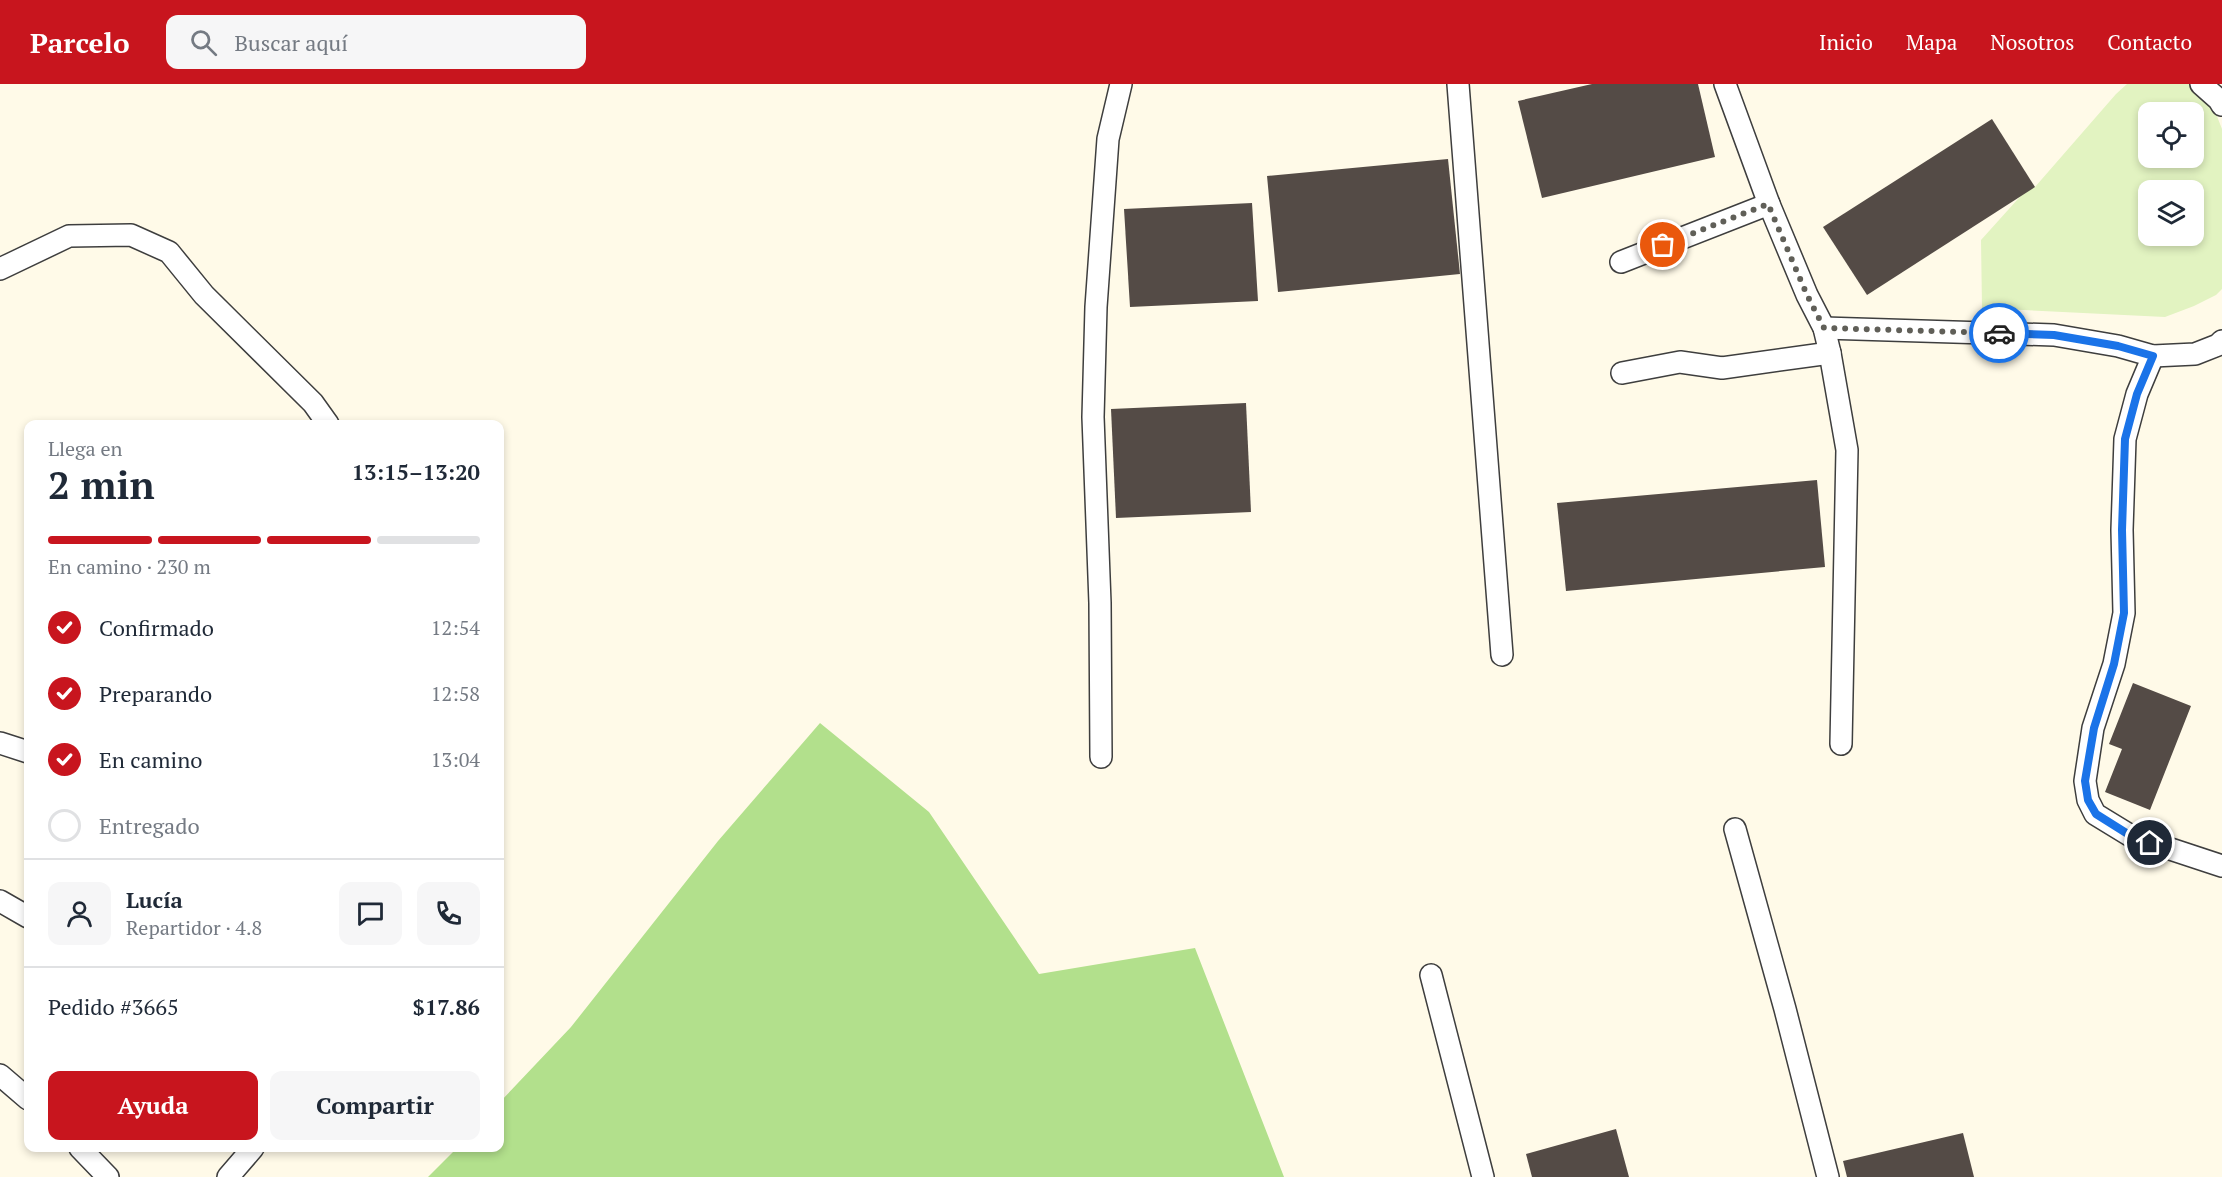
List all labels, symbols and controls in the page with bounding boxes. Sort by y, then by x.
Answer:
search box [166,15,586,69]
text: Parcelo [30,24,130,61]
icon: search [187,26,220,59]
text: Buscar aquí [235,28,348,57]
text: Inicio [1819,28,1873,56]
text: Mapa [1906,28,1957,56]
text: Nosotros [1990,28,2074,56]
text: Contacto [2107,28,2192,56]
map controls [2138,102,2204,246]
button: locate [2138,102,2204,168]
button: layers [2138,180,2204,246]
pin [1637,219,1688,270]
icon: bag [1646,228,1679,261]
courier [1969,303,2029,363]
icon: car [1983,317,2016,350]
text: Llega en [48,435,122,462]
text: 13:15–13:20 [352,457,480,486]
text: 2 min [48,458,155,510]
text: En camino · 230 m [48,553,211,580]
icon: check [48,611,81,644]
text: Confirmado [99,613,214,642]
text: 12:54 [431,614,480,641]
icon: check [48,677,81,710]
text: Preparando [99,679,212,708]
text: 12:58 [431,680,480,707]
icon: check [48,743,81,776]
text: En camino [99,745,202,774]
text: 13:04 [431,746,480,773]
text: Entregado [99,811,200,840]
pin [2124,817,2175,868]
icon: home [2133,826,2166,859]
button: person [48,882,111,945]
button: chat [339,882,402,945]
button: phone [417,882,480,945]
text: Lucía [126,885,183,914]
text: Repartidor · 4.8 [126,914,262,941]
text: Pedido #3665 [48,992,179,1021]
text: $17.86 [413,992,480,1021]
button: Ayuda [48,1071,258,1140]
button: Compartir [270,1071,480,1140]

